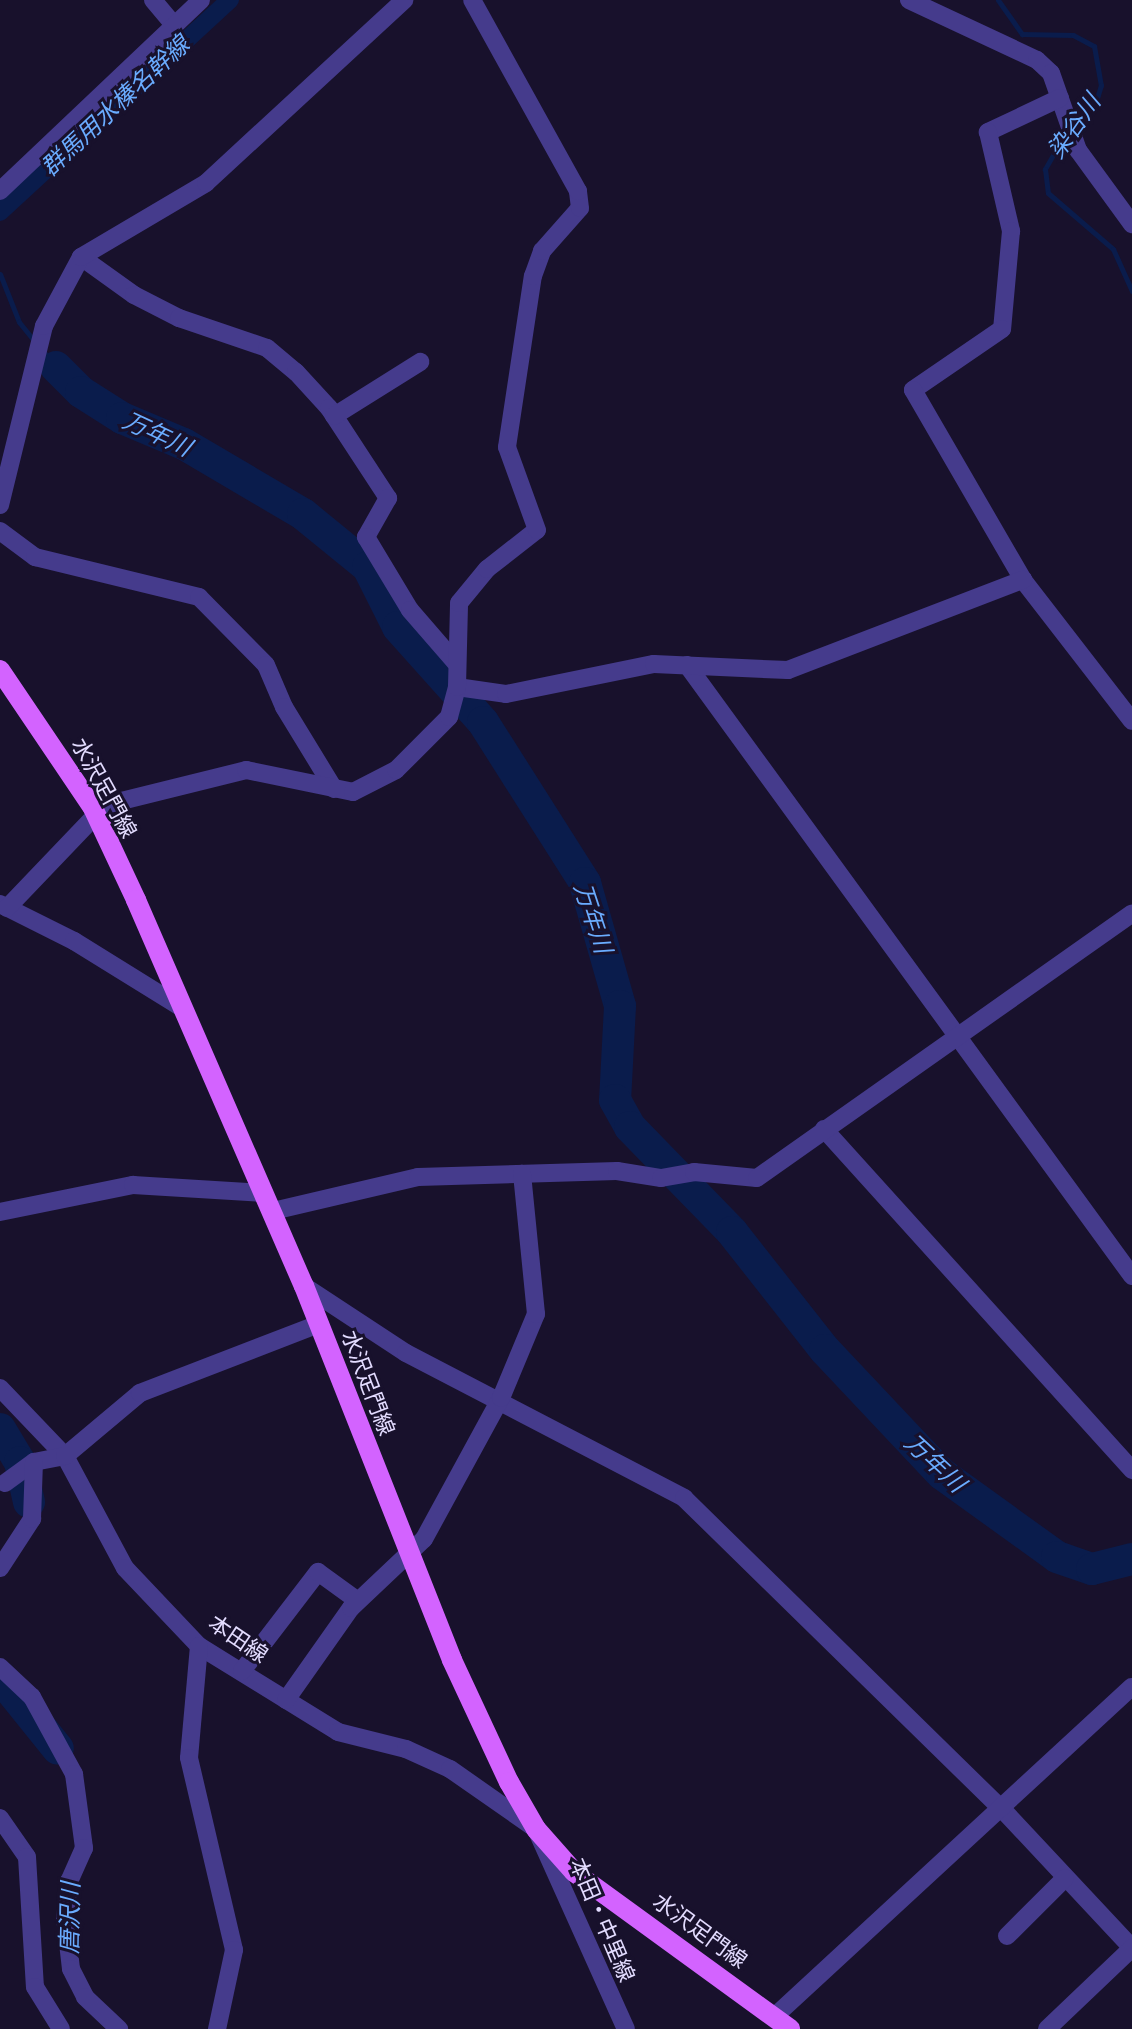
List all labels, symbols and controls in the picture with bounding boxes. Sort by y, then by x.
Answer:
water label: 群馬用水榛名幹線 [35,30,195,182]
water label: 染谷川 [1042,88,1106,164]
water label: 万年川 [118,406,196,462]
street label: 水沢足門線 [66,733,142,843]
water label: 万年川 [568,879,618,957]
street label: 水沢足門線 [336,1327,400,1439]
water label: 万年川 [899,1428,971,1498]
street label: 本田線 [203,1610,273,1668]
street label: 本田・中里線 [564,1854,640,1986]
water label: 唐沢川 [55,1882,85,1954]
street label: 水沢足門線 [648,1888,752,1974]

